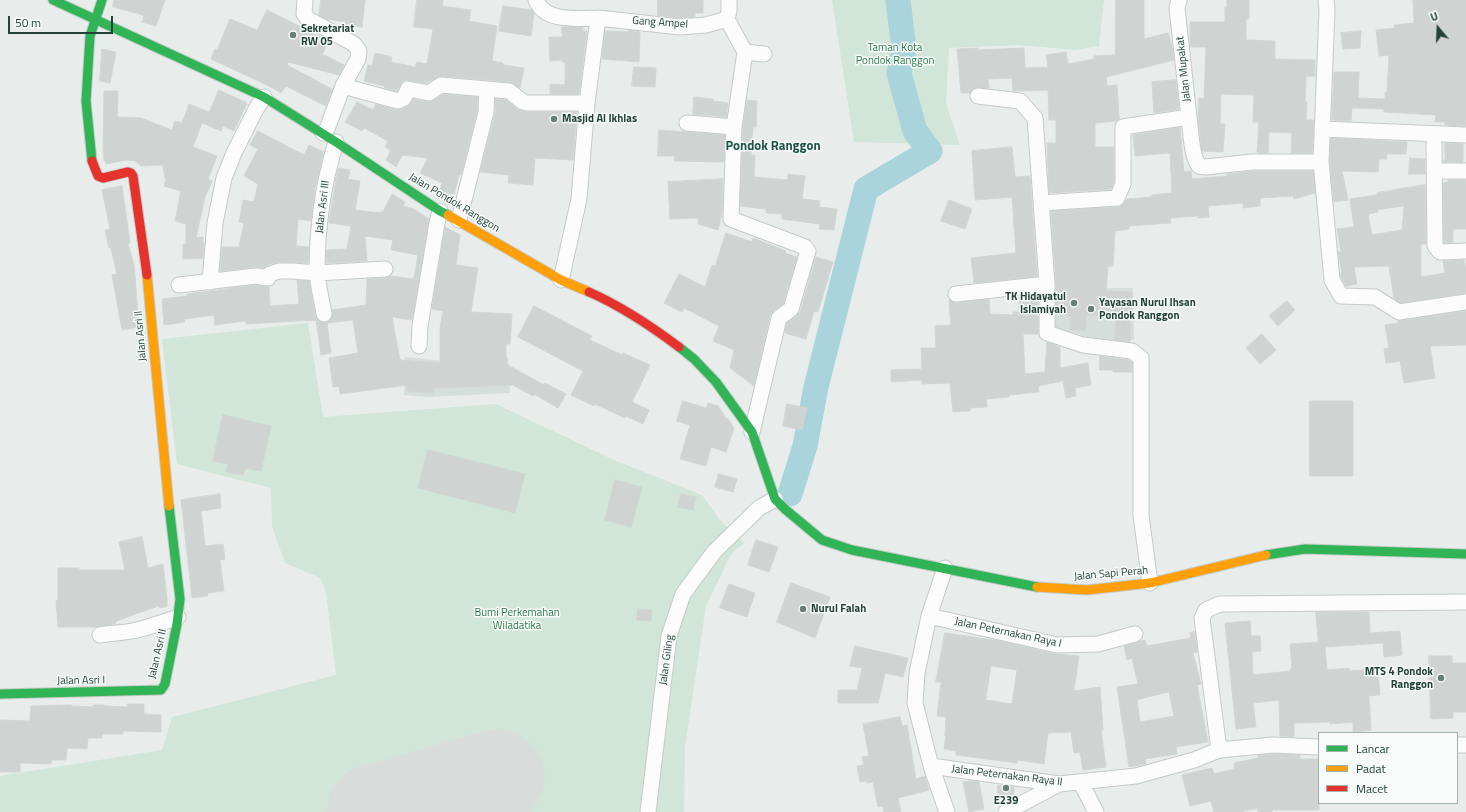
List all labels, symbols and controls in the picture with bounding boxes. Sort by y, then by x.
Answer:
scale bar [10,8,115,34]
north arrow [1418,8,1458,48]
text: U [1428,8,1440,25]
text: 50 m [15,13,41,32]
street label: Gang Ampel [632,14,688,32]
place label: Sekretariat RW 05 [301,22,354,48]
marker: Sekretariat RW 05 [288,30,298,40]
street label: Jalan Mupakat [1174,35,1194,103]
park label: Taman Kota Pondok Ranggon [856,41,934,67]
place label: Masjid Al Ikhlas [562,112,637,126]
marker: Masjid Al Ikhlas [549,114,559,124]
district label: Pondok Ranggon [725,139,821,155]
street label: Jalan Pondok Ranggon [406,171,502,235]
street label: Jalan Asri III [313,180,333,234]
place label: TK Hidayatul Islamiyah [1005,290,1066,316]
place label: Yayasan Nurul Ihsan Pondok Ranggon [1099,296,1196,322]
marker: TK Hidayatul Islamiyah [1069,298,1079,308]
marker: Yayasan Nurul Ihsan Pondok Ranggon [1086,304,1096,314]
street label: Jalan Asri II [132,310,150,362]
street label: Jalan Sapi Perah [1073,564,1149,584]
place label: Nurul Falah [811,602,866,616]
marker: Nurul Falah [798,604,808,614]
park label: Bumi Perkemahan Wiladatika [474,606,560,632]
street label: Jalan Peternakan Raya I [953,615,1063,651]
street label: Jalan Asri II [146,628,170,680]
street label: Jalan Giling [657,634,677,686]
place label: MTS 4 Pondok Ranggon [1365,665,1433,691]
marker: MTS 4 Pondok Ranggon [1436,673,1446,683]
street label: Jalan Asri I [57,674,105,688]
legend [1318,732,1458,804]
text: Lancar [1356,739,1390,758]
text: Padat [1356,759,1386,778]
street label: Jalan Peternakan Raya II [951,763,1063,789]
text: Macet [1356,779,1388,798]
marker: E239 [1001,783,1011,793]
place label: E239 [994,794,1018,808]

